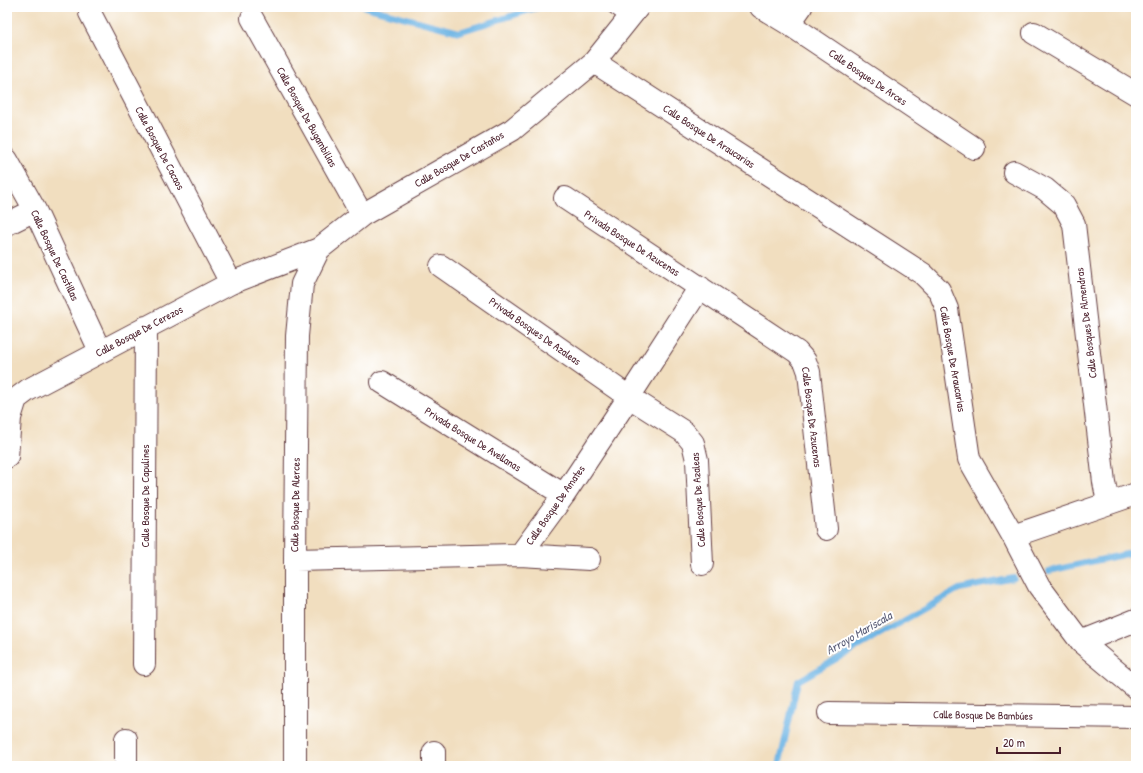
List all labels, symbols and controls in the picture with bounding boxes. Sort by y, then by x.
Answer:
street label: Calle Bosques De Arces [826,46,910,108]
street label: Calle Bosque De Bugambilias [274,64,340,170]
street label: Calle Bosque De Araucarias [660,101,758,171]
street label: Calle Bosque De Cacaos [132,104,188,192]
street label: Calle Bosque De Castaños [412,128,506,190]
street label: Calle Bosque De Castillas [28,207,82,303]
street label: Privada Bosque De Azucenas [582,207,682,279]
street label: Calle Bosques De Almendras [1072,267,1100,379]
street label: Privada Bosques De Azaleas [486,294,584,368]
street label: Calle Bosque De Cerezos [93,302,185,360]
street label: Calle Bosque De Araucarias [937,305,969,413]
street label: Calle Bosque De Azucenas [799,366,825,468]
street label: Privada Bosque De Avellanas [422,404,524,474]
street label: Calle Bosque De Capulines [138,444,152,548]
street label: Calle Bosque De Azaleas [688,452,708,548]
street label: Calle Bosque De Alerces [287,458,303,552]
street label: Calle Bosque De Amates [522,462,588,548]
water label: Arroyo Mariscala [823,606,896,658]
street label: Calle Bosque De Bambúes [933,707,1033,723]
scale bar [997,729,1060,755]
text: 20 m [1003,734,1025,751]

